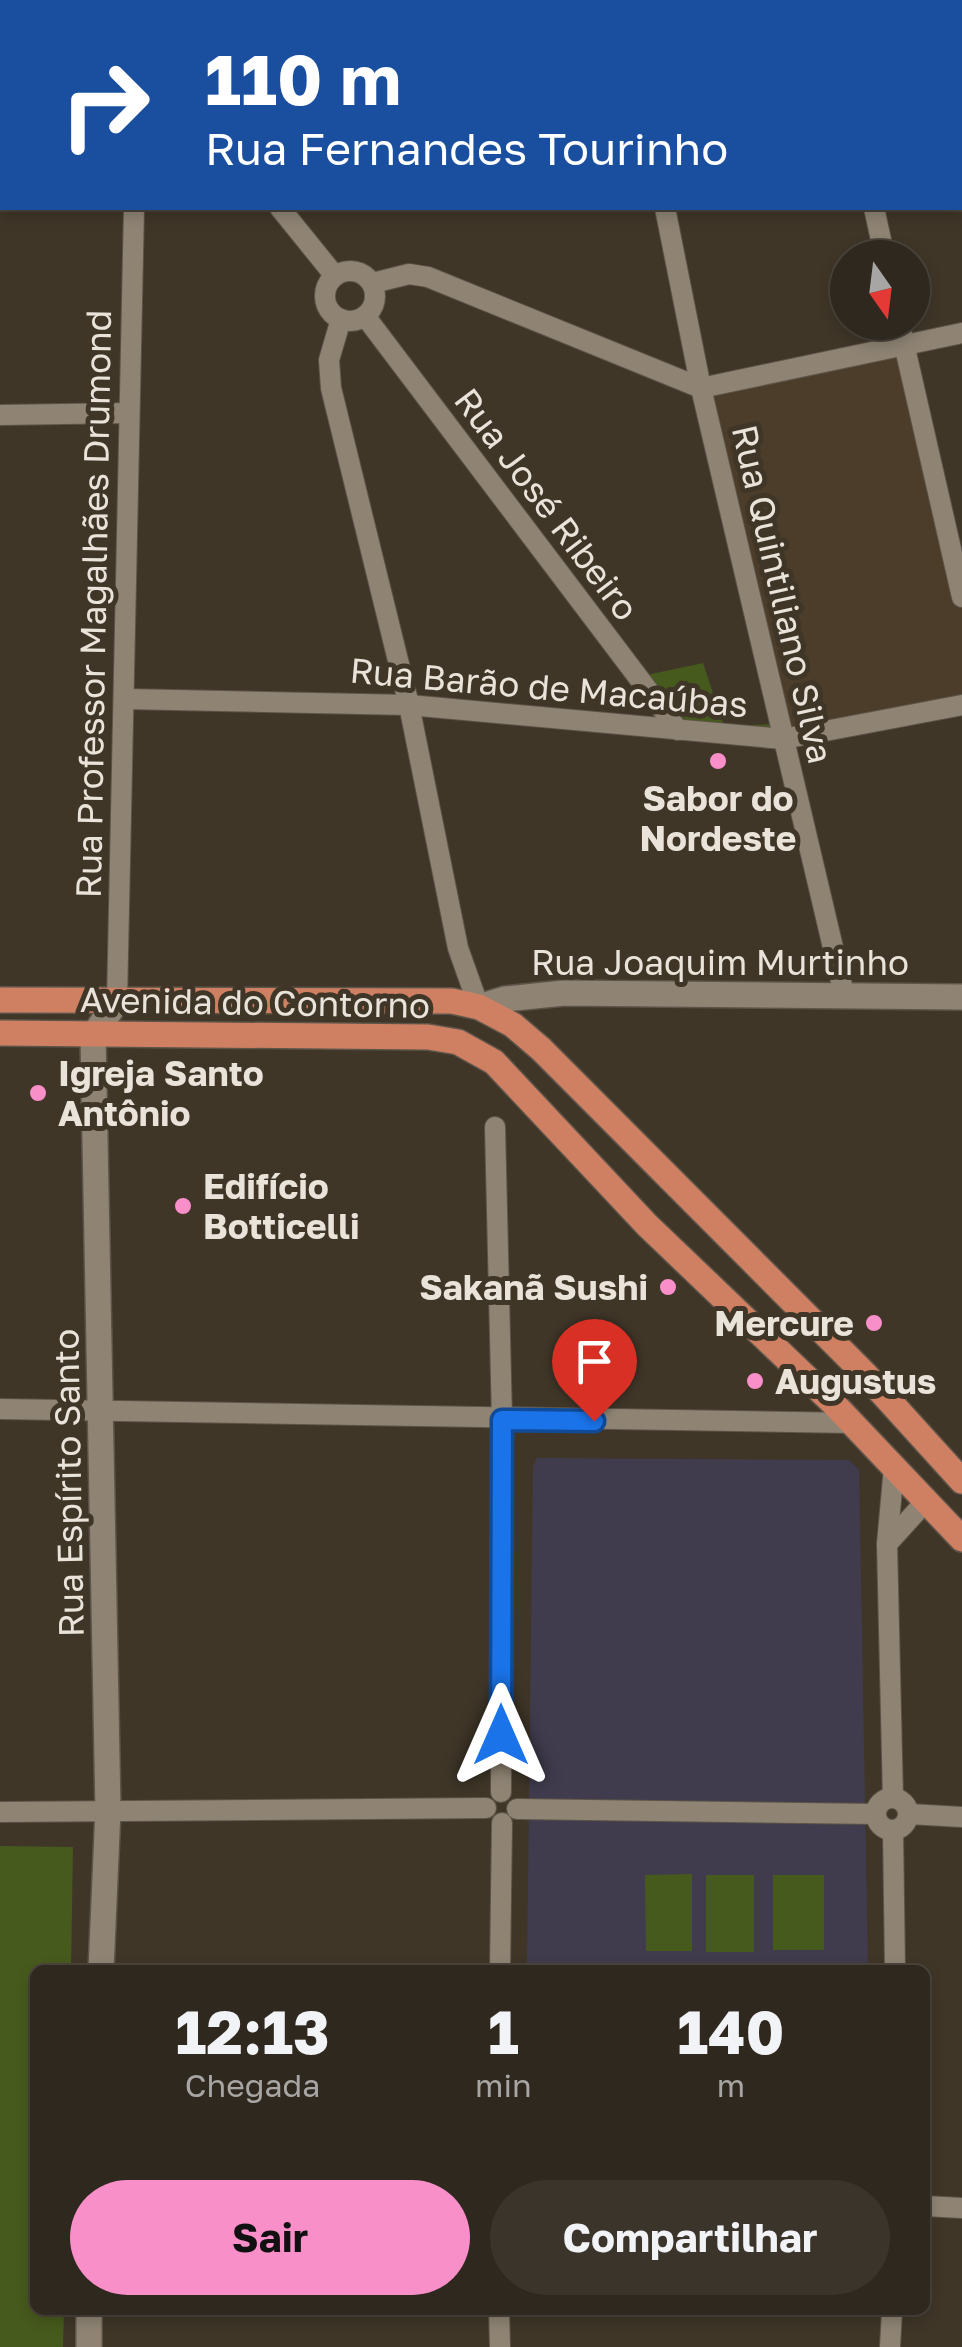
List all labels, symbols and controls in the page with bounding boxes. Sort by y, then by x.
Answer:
text: 110 m [205,36,401,120]
icon: right [40,40,170,170]
text: Rua Fernandes Tourinho [205,121,728,175]
north arrow [830,240,930,340]
map controls [830,240,930,340]
street label: Rua Professor Magalhães Drumond [67,309,119,899]
street label: Rua José Ribeiro [446,380,648,628]
street label: Rua Quintiliano Silva [724,421,842,767]
street label: Rua Barão de Macaúbas [348,649,750,725]
marker: Sabor do Nordeste [707,750,729,772]
place label: Sabor do Nordeste [640,777,796,859]
street label: Rua Joaquim Murtinho [531,941,909,983]
street label: Avenida do Contorno [80,978,430,1026]
place label: Igreja Santo Antônio [58,1052,264,1134]
marker: Igreja Santo Antônio [27,1082,49,1104]
place label: Edifício Botticelli [203,1165,360,1247]
marker: Edifício Botticelli [172,1195,194,1217]
place label: Sakanã Sushi [419,1266,648,1308]
marker: Sakanã Sushi [657,1276,679,1298]
place label: Mercure [714,1302,854,1344]
marker: Mercure [863,1312,885,1334]
pin [552,1319,637,1422]
street label: Rua Espírito Santo [44,1328,92,1638]
icon: arrive [567,1334,622,1389]
place label: Augustus [775,1360,936,1402]
marker: Augustus [744,1370,766,1392]
position arrow [449,1683,553,1787]
text: 12:13 [175,1995,330,2067]
text: 1 [488,1995,519,2067]
text: 140 [677,1995,785,2067]
text: Chegada [185,2066,320,2104]
text: min [475,2066,532,2104]
text: m [717,2066,745,2104]
button: Sair [70,2180,470,2295]
button: Compartilhar [490,2180,890,2295]

